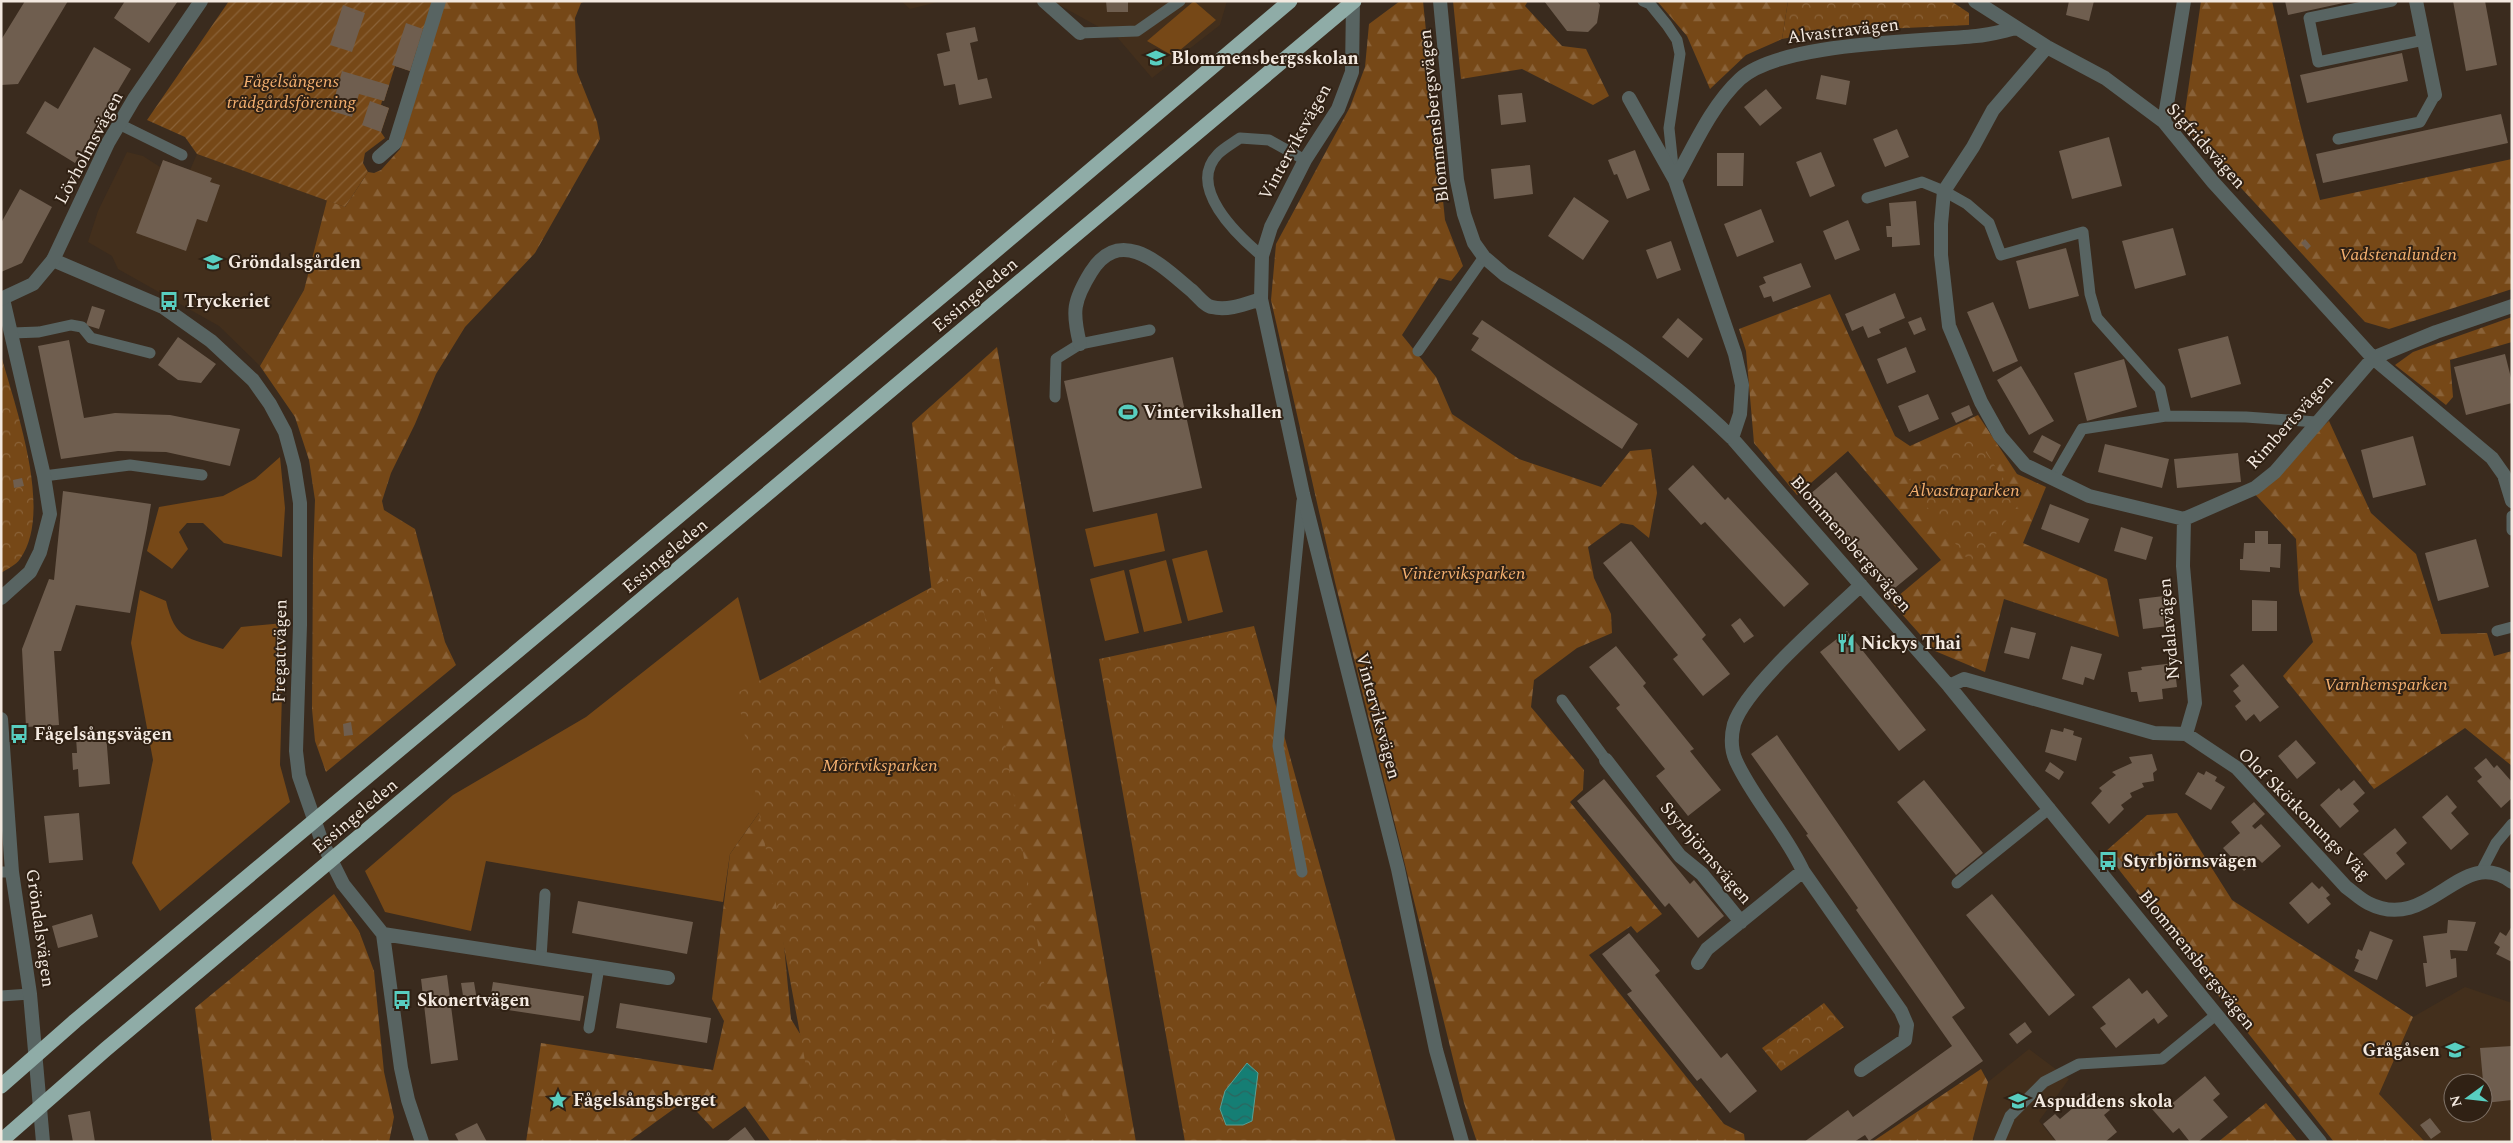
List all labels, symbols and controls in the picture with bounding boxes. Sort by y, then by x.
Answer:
street label: Alvastravägen [1786,11,1900,51]
street label: Blommensbergsvägen [1411,28,1457,204]
place label: Blommensbergsskolan [1171,45,1359,72]
school or university icon: Blommensbergsskolan [1145,47,1167,69]
park label: Fågelsångens trädgårdsförening [226,68,357,116]
street label: Vinterviksvägen [1252,79,1338,205]
street label: Lövholmsvägen [48,87,130,209]
street label: Sigfridsvägen [2160,97,2252,195]
park label: Vadstenalunden [2339,241,2457,268]
place label: Gröndalsgården [228,249,361,276]
school or university icon: Gröndalsgården [202,251,224,273]
street label: Essingeleden [926,251,1024,339]
place label: Tryckeriet [184,288,270,315]
bus stop icon: Tryckeriet [158,290,180,312]
street label: Rimbertsvägen [2240,369,2340,475]
place label: Vintervikshallen [1143,399,1282,426]
sports icon: Vintervikshallen [1117,401,1139,423]
street label: Blommensbergsvägen [1784,469,1918,619]
park label: Alvastraparken [1907,477,2020,504]
street label: Essingeleden [616,512,714,600]
park label: Vinterviksparken [1400,560,1526,587]
street label: Nydalavägen [2151,577,2187,681]
street label: Fregattvägen [266,599,294,703]
place label: Nickys Thai [1861,630,1961,657]
restaurant icon: Nickys Thai [1835,632,1857,654]
street label: Vinterviksvägen [1348,650,1408,782]
park label: Varnhemsparken [2324,671,2448,698]
place label: Fågelsångsvägen [34,721,172,748]
bus stop icon: Fågelsångsvägen [8,723,30,745]
street label: Olof Skötkonungs Väg [2231,741,2377,887]
park label: Mörtviksparken [822,752,938,779]
street label: Essingeleden [306,772,404,860]
street label: Styrbjörnsvägen [1654,795,1758,911]
place label: Styrbjörnsvägen [2123,848,2257,875]
bus stop icon: Styrbjörnsvägen [2097,850,2119,872]
street label: Gröndalsvägen [18,867,62,989]
street label: Blommensbergsvägen [2132,884,2262,1036]
place label: Skonertvägen [417,987,530,1014]
bus stop icon: Skonertvägen [391,989,413,1011]
place label: Grågåsen [2363,1037,2440,1064]
school or university icon: Grågåsen [2444,1039,2466,1061]
north arrow [2443,1073,2493,1123]
place label: Fågelsångsberget [573,1087,716,1114]
place label: Aspuddens skola [2033,1088,2173,1115]
place icon: Fågelsångsberget [547,1089,569,1111]
school or university icon: Aspuddens skola [2007,1090,2029,1112]
text: N [2444,1093,2468,1109]

